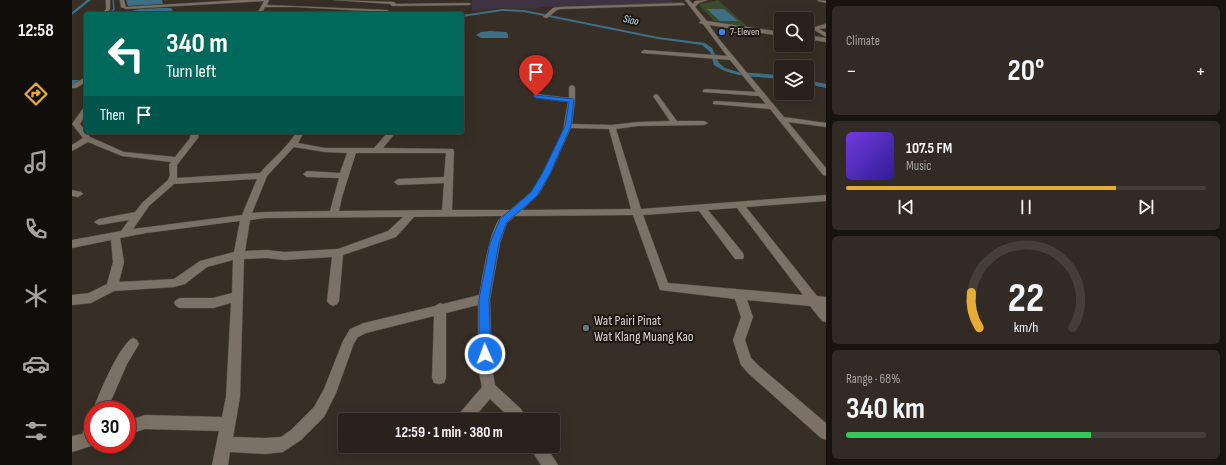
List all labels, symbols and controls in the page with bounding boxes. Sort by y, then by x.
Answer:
water label: Siao [622,12,640,28]
map controls [774,12,814,100]
button: search [774,12,814,52]
text: 12:58 [18,20,54,41]
place label: 7-Eleven [730,26,759,38]
text: 340 m [166,27,228,60]
marker: 7-Eleven [717,27,727,37]
icon: left [100,28,152,80]
text: Climate [846,33,880,49]
text: 20° [1008,53,1044,89]
pin [519,55,553,96]
text: − [846,58,857,85]
text: + [1195,58,1206,85]
button: layers [774,60,814,100]
text: Turn left [166,61,217,82]
icon: arrive [525,61,547,83]
icon: directions [22,80,50,108]
icon: arrive [133,104,155,126]
text: Then [100,106,125,125]
text: 107.5 FM [906,139,952,158]
icon: music [22,148,50,176]
text: Music [906,158,931,174]
icon: previous [895,196,917,218]
icon: pause [1015,196,1037,218]
icon: next [1135,196,1157,218]
icon: phone [22,215,50,243]
text: 22 [1008,274,1044,323]
icon: climate [22,282,50,310]
place label: Wat Pairi Pinat Wat Klang Muang Kao [594,312,694,345]
text: km/h [1014,318,1038,335]
marker: Wat Pairi Pinat Wat Klang Muang Kao [581,323,591,333]
position arrow [464,333,506,375]
icon: car [22,350,50,378]
text: Range · 68% [846,371,900,387]
text: 340 km [846,391,925,427]
speed limit sign: 30 [84,401,136,453]
icon: filters [22,417,50,445]
text: 12:59 · 1 min · 380 m [395,423,503,442]

